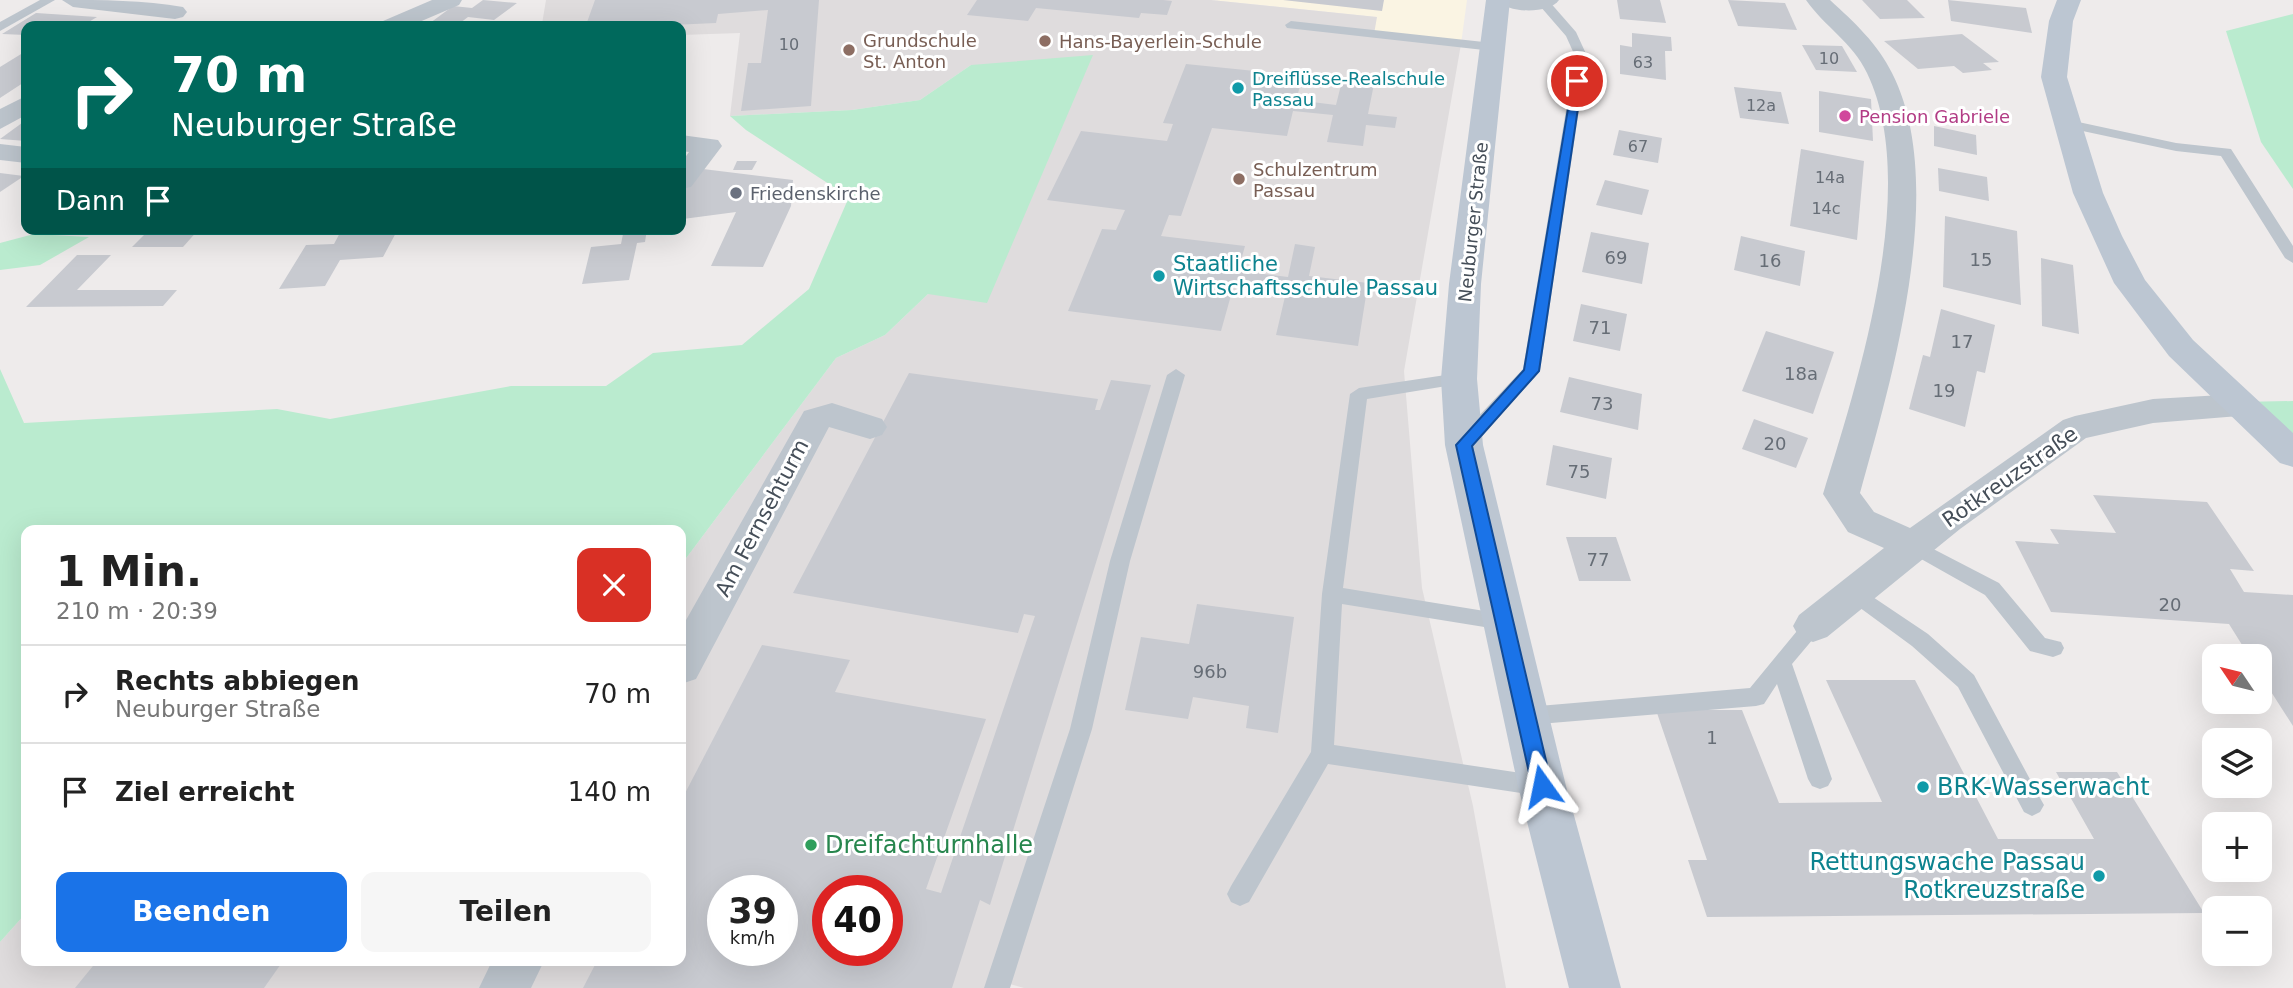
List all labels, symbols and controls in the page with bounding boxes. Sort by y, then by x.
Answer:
place label: Grundschule St. Anton [863,30,977,72]
place label: Hans-Bayerlein-Schule [1059,31,1262,52]
marker: Hans-Bayerlein-Schule [1037,33,1053,49]
house number: 10 [779,35,799,54]
marker: Grundschule St. Anton [841,42,857,58]
text: 70 m [171,47,307,104]
icon: right [56,49,147,140]
house number: 10 [1819,49,1839,68]
pin [1547,51,1607,111]
house number: 63 [1633,53,1653,72]
icon: arrive [1558,62,1596,100]
place label: Dreiflüsse-Realschule Passau [1252,68,1445,110]
marker: Dreiflüsse-Realschule Passau [1230,80,1246,96]
house number: 12a [1746,96,1776,115]
text: Neuburger Straße [171,106,457,144]
place label: Pension Gabriele [1859,106,2010,127]
marker: Pension Gabriele [1837,108,1853,124]
house number: 67 [1628,137,1648,156]
street label: Neuburger Straße [1454,141,1492,303]
place label: Schulzentrum Passau [1253,159,1377,201]
house number: 14a [1815,168,1845,187]
marker: Schulzentrum Passau [1231,171,1247,187]
icon: arrive [139,182,177,220]
place label: Friedenskirche [750,183,881,204]
marker: Friedenskirche [728,185,744,201]
text: Dann [56,186,125,216]
house number: 14c [1811,199,1841,218]
house number: 69 [1605,247,1627,268]
house number: 15 [1970,249,1992,270]
house number: 16 [1759,250,1781,271]
place label: Staatliche Wirtschaftsschule Passau [1173,252,1438,300]
marker: Staatliche Wirtschaftsschule Passau [1151,268,1167,284]
house number: 71 [1589,317,1611,338]
house number: 17 [1951,331,1973,352]
house number: 18a [1784,363,1818,384]
house number: 19 [1933,380,1955,401]
house number: 73 [1591,393,1613,414]
street label: Rotkreuzstraße [1938,422,2082,532]
house number: 20 [1764,433,1786,454]
street label: Am Fernsehturm [710,435,814,601]
house number: 75 [1568,461,1590,482]
text: 1 Min. [56,547,202,596]
button: close [577,548,651,622]
house number: 77 [1587,549,1609,570]
house number: 20 [2159,594,2181,615]
text: 210 m · 20:39 [56,598,218,624]
north arrow [2202,644,2272,714]
map controls [2202,644,2272,966]
house number: 96b [1193,661,1227,682]
text: Rechts abbiegen [115,666,360,696]
icon: right [56,675,94,713]
text: 70 m [584,679,651,709]
text: Neuburger Straße [115,696,320,722]
house number: 1 [1706,727,1718,748]
button: layers [2202,728,2272,798]
position arrow [1505,749,1579,823]
icon: arrive [56,773,94,811]
place label: BRK-Wasserwacht [1937,773,2150,801]
text: Ziel erreicht [115,777,295,807]
text: 140 m [568,777,651,807]
marker: BRK-Wasserwacht [1915,779,1931,795]
button: + [2202,812,2272,882]
place label: Dreifachturnhalle [825,831,1033,859]
marker: Dreifachturnhalle [803,837,819,853]
place label: Rettungswache Passau Rotkreuzstraße [1809,848,2085,904]
marker: Rettungswache Passau Rotkreuzstraße [2091,868,2107,884]
button: Beenden [56,872,347,952]
button: Teilen [361,872,651,952]
speed limit sign: 40 [812,875,903,966]
text: 39 [728,891,777,931]
button: − [2202,896,2272,966]
text: km/h [730,927,775,948]

